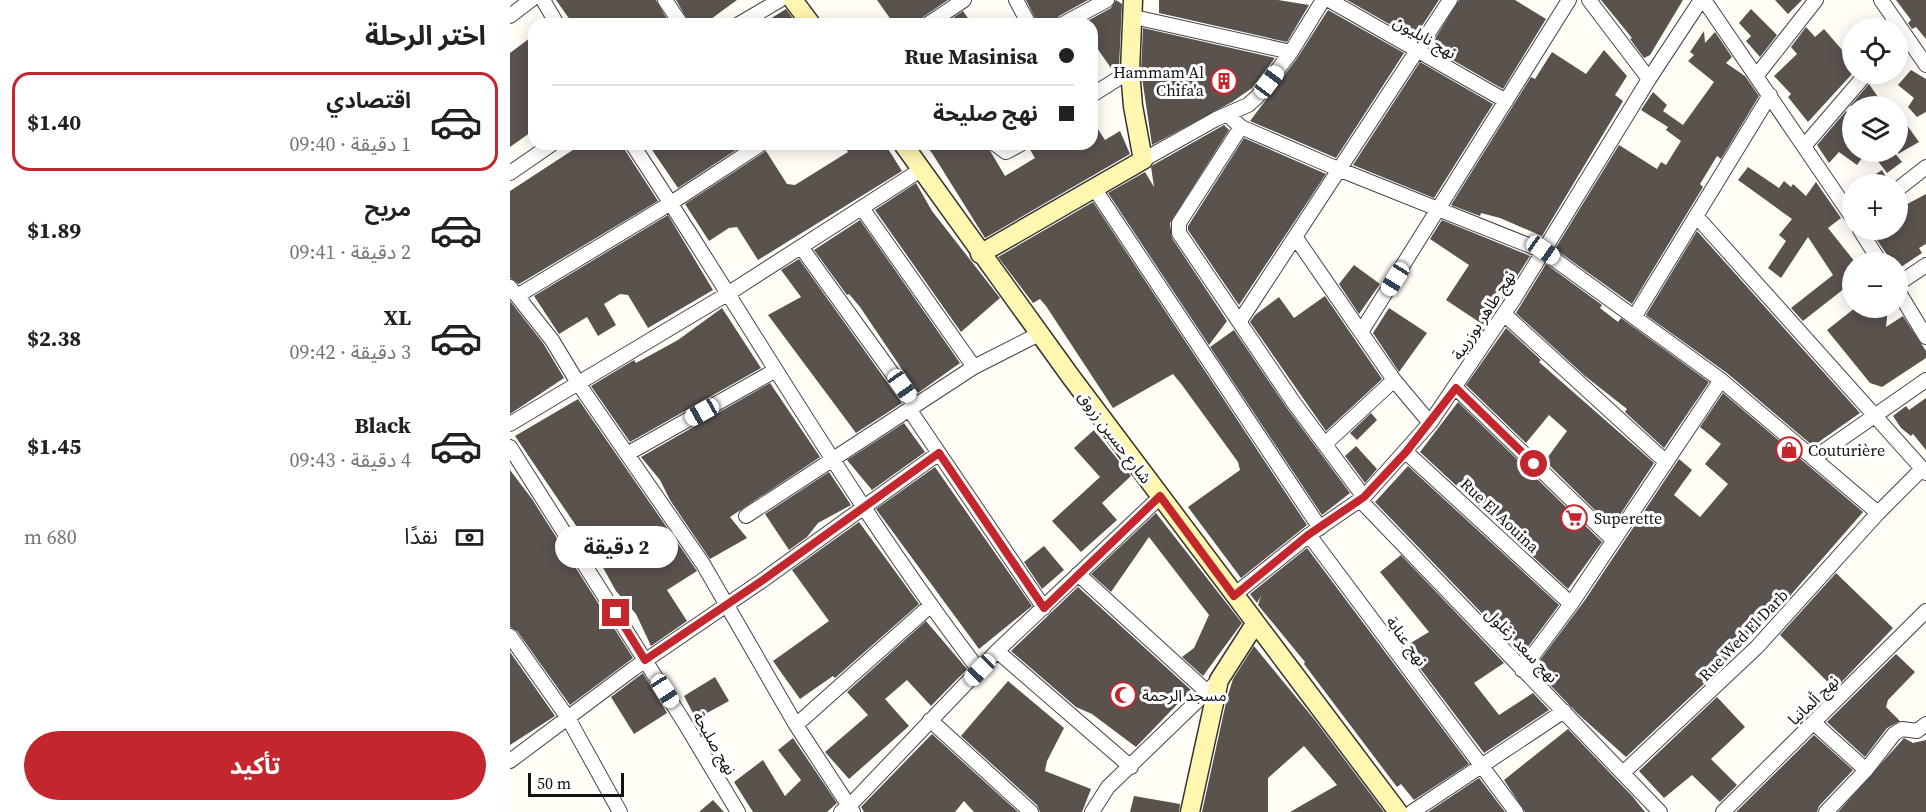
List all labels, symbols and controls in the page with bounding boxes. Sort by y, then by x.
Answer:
street label: نهج نابليون [1389,10,1460,66]
text: اختر الرحلة [365,17,486,54]
map controls [1842,18,1908,318]
button: locate [1842,18,1908,84]
text: Rue Masinisa [904,41,1038,71]
place label: Hammam Al Chifa'a [1113,61,1205,101]
car [1251,62,1287,102]
building icon: Hammam Al Chifa'a [1209,66,1239,96]
text: اقتصادي [326,85,411,115]
icon: car [429,95,483,149]
button: layers [1842,96,1908,162]
text: نهج صليحة [933,98,1038,128]
text: $1.40 [27,107,81,137]
text: 1 دقيقة · 09:40 [289,130,411,158]
button: + [1842,174,1908,240]
text: مريح [365,193,411,223]
icon: car [429,203,483,257]
text: $1.89 [27,215,81,245]
car [1523,232,1563,268]
text: 2 دقيقة · 09:41 [289,238,411,266]
button: − [1842,252,1908,318]
car [1378,259,1412,299]
street label: نهج طاهر بوزريبة [1446,266,1522,365]
text: XL [384,302,411,332]
icon: car [429,311,483,365]
text: $2.38 [27,323,81,353]
text: 3 دقيقة · 09:42 [289,338,411,366]
car [884,366,920,406]
street label: شارع حسين زروق [1071,386,1157,489]
car [682,395,722,429]
text: Black [354,410,411,440]
icon: car [429,419,483,473]
text: $1.45 [27,431,81,461]
shop icon: Couturière [1774,435,1804,465]
place label: Couturière [1808,439,1885,461]
text: 4 دقيقة · 09:43 [289,446,411,474]
route start [1520,450,1547,477]
street label: Rue El Aouina [1456,473,1545,558]
supermarket icon: Superette [1559,503,1589,533]
place label: Superette [1594,507,1662,529]
text: نقدًا [404,521,438,551]
icon: cash [453,521,486,554]
text: 680 m [24,523,77,551]
callout: 2 دقيقة [555,526,678,568]
text: 2 دقيقة [584,533,649,561]
street label: Rue Wed El Darb [1694,584,1792,686]
route end [602,599,629,626]
street label: نهج سعد زغلول [1479,603,1563,689]
street label: نهج عنابة [1380,612,1433,672]
car [961,651,999,689]
street label: نهج ألمانيا [1783,670,1845,731]
car [648,671,682,711]
mosque icon: مسجد الرحمة [1108,680,1138,710]
place label: مسجد الرحمة [1142,684,1227,706]
street label: نهج صليحة [686,707,742,780]
button: تأكيد [24,731,486,800]
scale bar [528,770,624,798]
text: 50 m [537,772,571,794]

